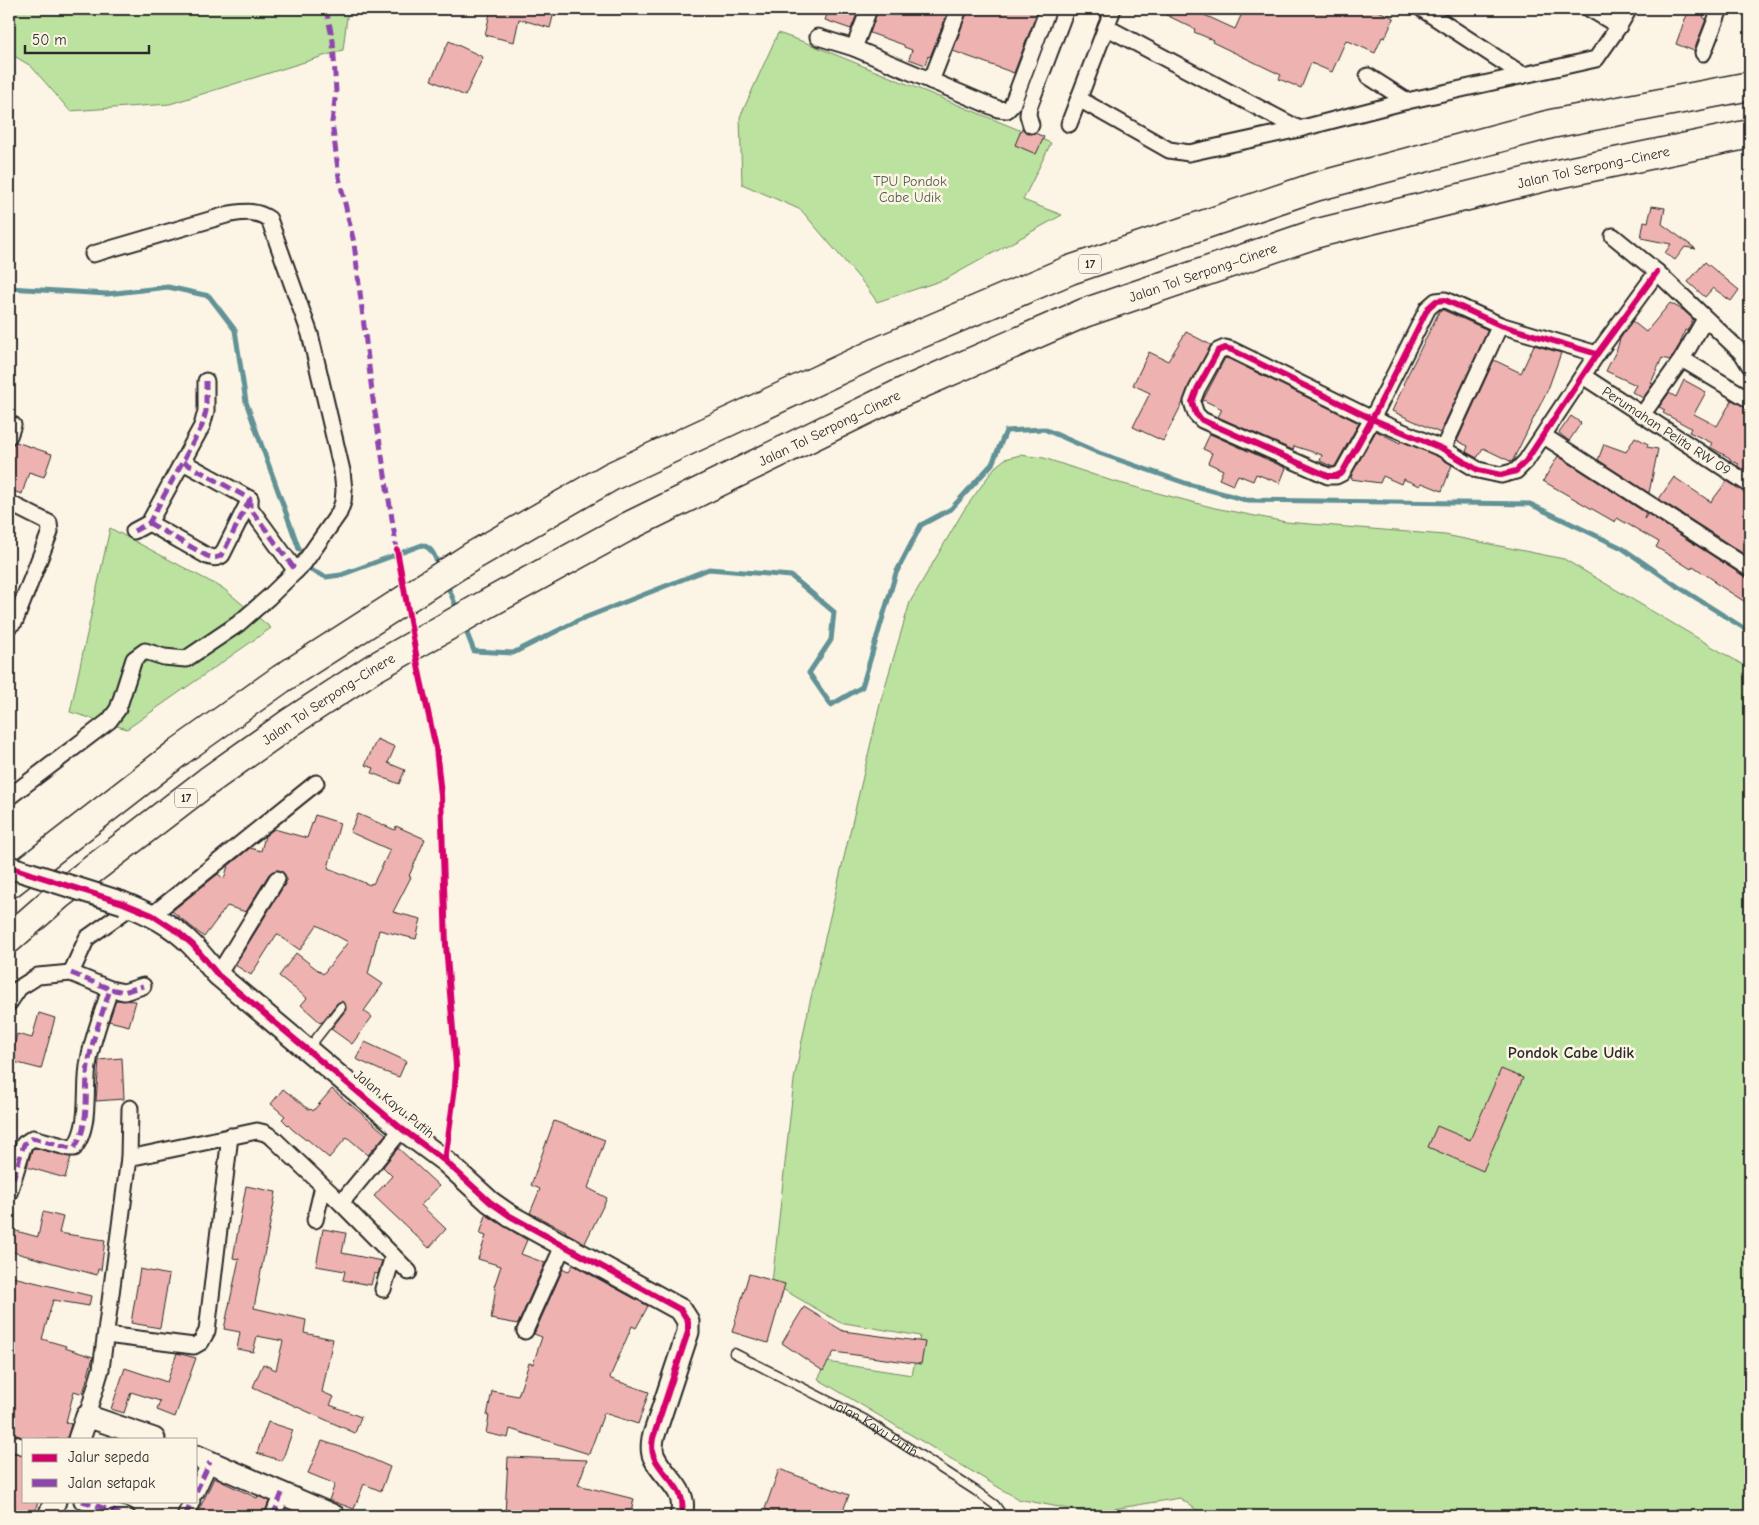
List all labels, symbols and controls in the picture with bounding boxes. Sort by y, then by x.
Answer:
scale bar [25,22,149,54]
text: 50 m [32,31,67,49]
street label: Jalan Tol Serpong–Cinere [1516,142,1671,192]
park label: TPU Pondok Cabe Udik [873,173,947,206]
street label: Jalan Tol Serpong–Cinere [1127,239,1279,306]
road number: 17 [1079,254,1101,274]
street label: Perumahan Pelita RW 09 [1599,382,1734,479]
street label: Jalan Tol Serpong–Cinere [756,386,903,470]
street label: Jalan Tol Serpong–Cinere [259,649,398,748]
road number: 17 [175,788,197,808]
district label: Pondok Cabe Udik [1508,1044,1634,1062]
street label: Jalan Kayu Putih [350,1066,438,1142]
street label: Jalan Kayu Putih [828,1395,921,1460]
legend [22,1438,198,1502]
text: Jalur sepeda [68,1448,149,1466]
text: Jalan setapak [68,1474,156,1492]

